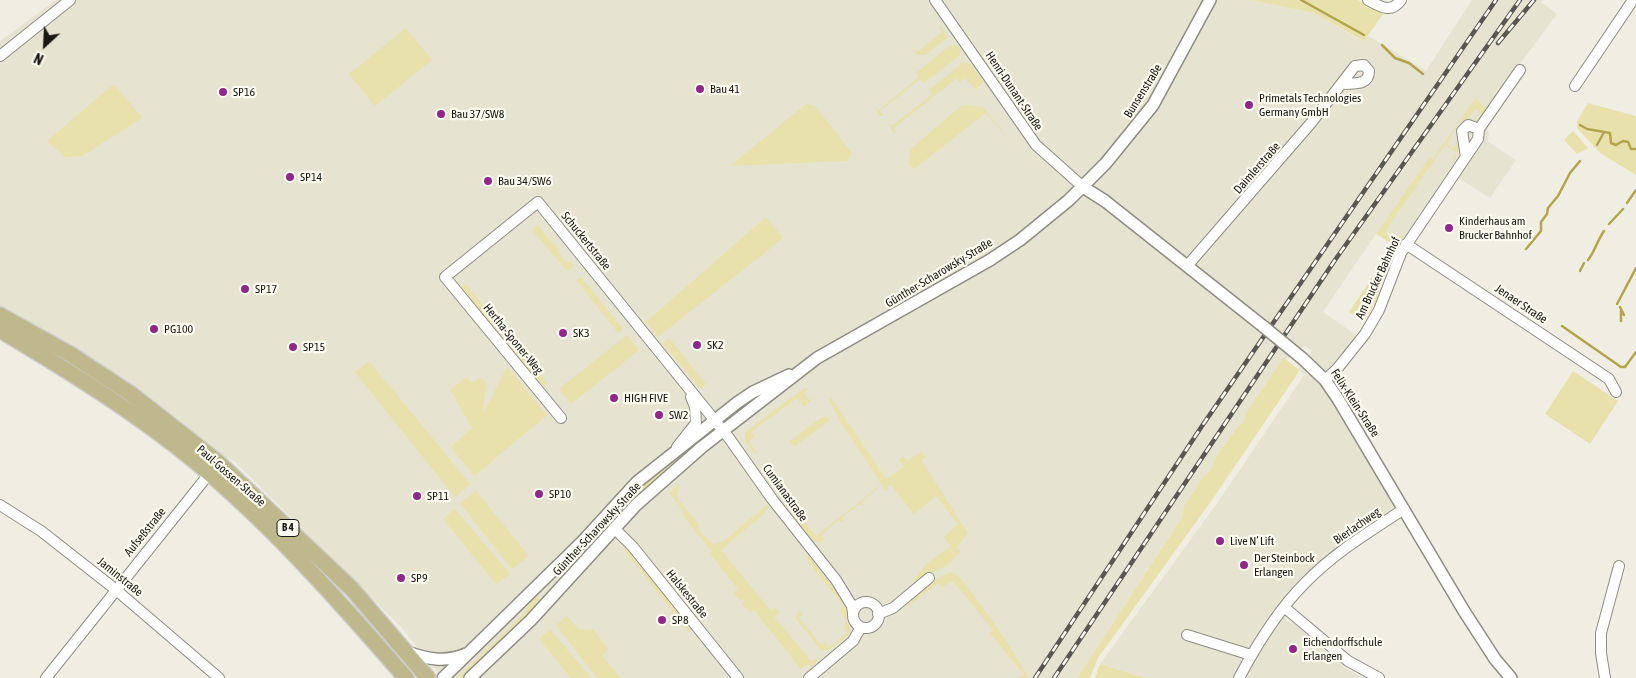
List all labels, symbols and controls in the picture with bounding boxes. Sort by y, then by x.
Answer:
north arrow [20,20,70,70]
street label: Henri-Dunant-Straße [982,49,1046,133]
text: N [32,50,46,68]
street label: Bunsenstraße [1121,62,1165,120]
place label: Bau 41 [710,82,740,96]
marker: Bau 41 [694,83,706,95]
place label: SP16 [233,85,255,99]
marker: SP16 [217,86,229,98]
place label: Primetals Technologies Germany GmbH [1259,91,1361,119]
marker: Primetals Technologies Germany GmbH [1243,99,1255,111]
place label: Bau 37/SW8 [451,107,504,121]
marker: Bau 37/SW8 [435,108,447,120]
street label: Daimlerstraße [1231,139,1283,197]
place label: SP14 [300,170,322,184]
marker: SP14 [284,171,296,183]
place label: Bau 34/SW6 [498,174,551,188]
marker: Bau 34/SW6 [482,175,494,187]
street label: Schuckertstraße [558,209,614,273]
place label: Kinderhaus am Brucker Bahnhof [1459,214,1532,242]
marker: Kinderhaus am Brucker Bahnhof [1443,222,1455,234]
street label: Günther-Scharowsky-Straße [883,235,995,311]
street label: Am Brucker Bahnhof [1353,235,1403,321]
street label: Jenaer Straße [1492,281,1550,327]
place label: SP17 [255,282,277,296]
marker: SP17 [239,283,251,295]
street label: Hertha-Sponer-Weg [480,301,546,377]
place label: PG100 [164,322,193,336]
marker: PG100 [148,323,160,335]
place label: SK3 [573,326,590,340]
marker: SK3 [557,327,569,339]
place label: SK2 [707,338,724,352]
marker: SK2 [691,339,703,351]
place label: SP15 [303,340,325,354]
marker: SP15 [287,341,299,353]
street label: Felix-Klein-Straße [1328,366,1382,440]
place label: HIGH FIVE [624,391,668,405]
marker: HIGH FIVE [608,392,620,404]
place label: SW2 [669,408,688,422]
marker: SW2 [653,409,665,421]
street label: Paul-Gossen-Straße [194,442,268,510]
street label: Cumianastraße [759,462,811,524]
street label: Günther-Scharowsky-Straße [550,479,644,579]
place label: SP10 [549,487,571,501]
marker: SP10 [533,488,545,500]
place label: SP11 [427,489,449,503]
marker: SP11 [411,490,423,502]
street label: Aufseßstraße [121,505,169,559]
street label: Bierlachweg [1331,505,1383,547]
road number: B 4 [277,520,299,536]
place label: Live N’ Lift [1230,534,1274,548]
marker: Live N’ Lift [1214,535,1226,547]
place label: Der Steinbock Erlangen [1254,551,1315,579]
street label: Jaminstraße [94,554,146,600]
marker: Der Steinbock Erlangen [1238,559,1250,571]
street label: Halskestraße [663,567,711,621]
place label: SP9 [411,571,428,585]
marker: SP9 [395,572,407,584]
place label: SP8 [672,613,689,627]
marker: SP8 [656,614,668,626]
place label: Eichendorffschule Erlangen [1303,635,1382,663]
marker: Eichendorffschule Erlangen [1287,643,1299,655]

